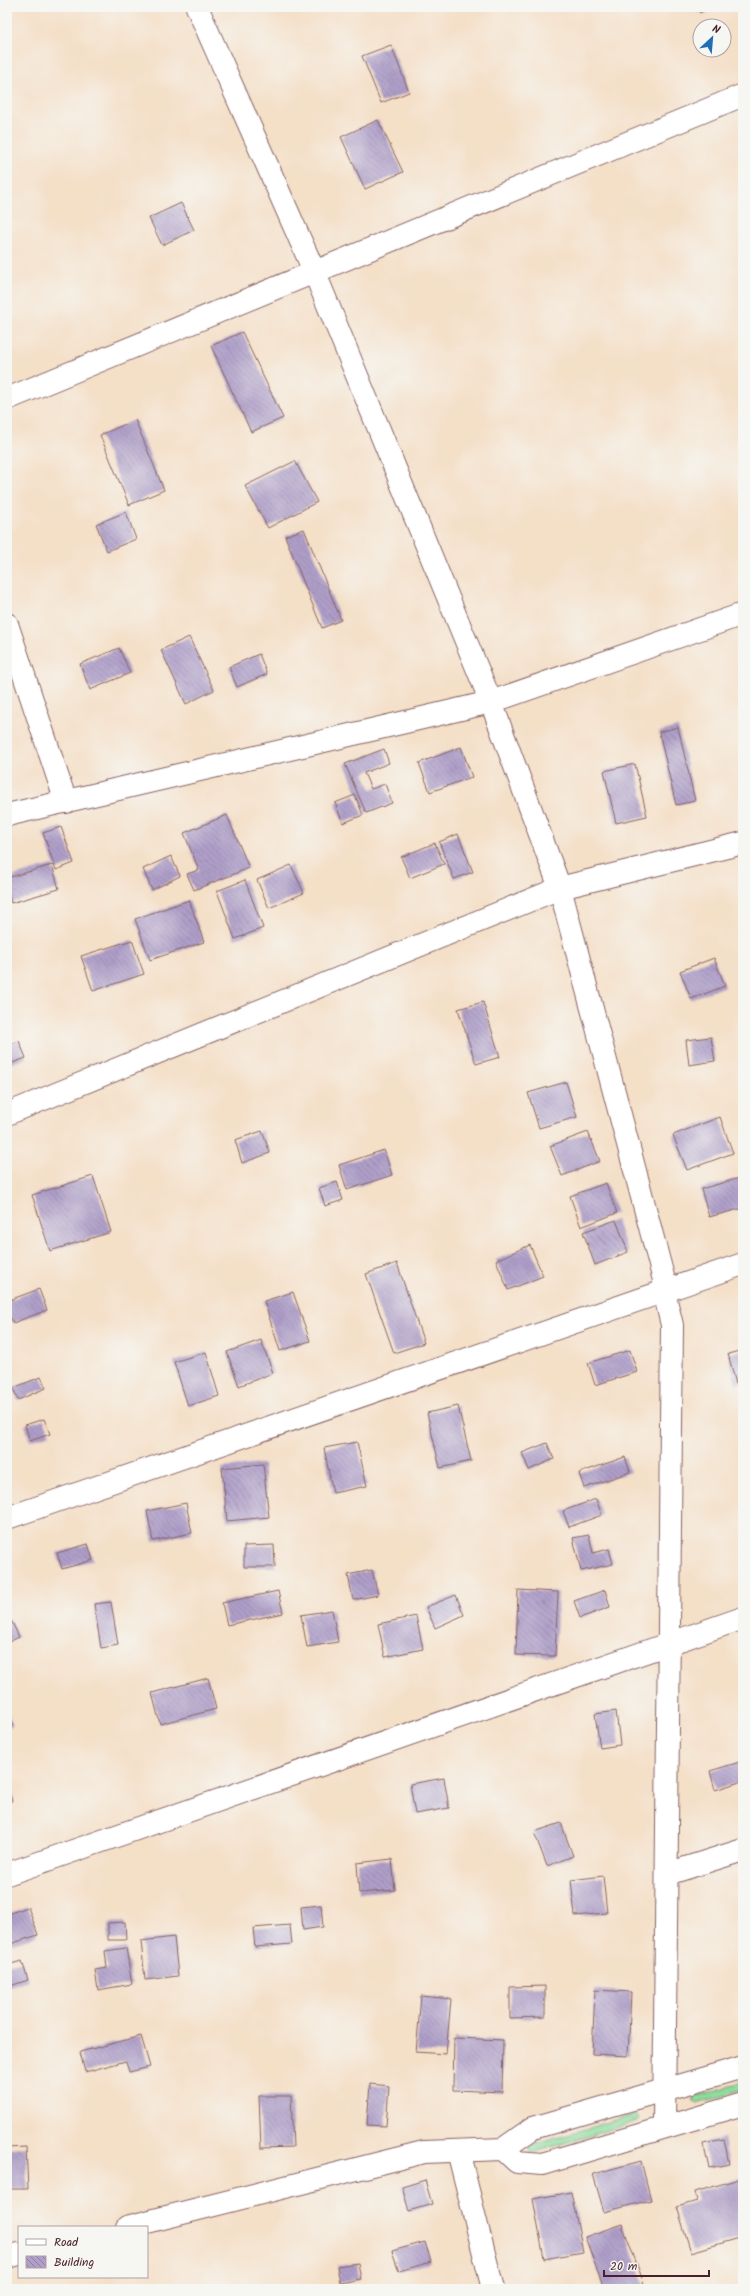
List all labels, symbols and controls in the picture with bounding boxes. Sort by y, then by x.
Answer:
north arrow [692,18,732,58]
text: N [709,20,723,40]
legend [18,2226,148,2278]
text: Road [54,2233,79,2252]
scale bar [604,2252,709,2278]
text: Building [54,2253,94,2272]
text: 20 m [610,2257,638,2276]

